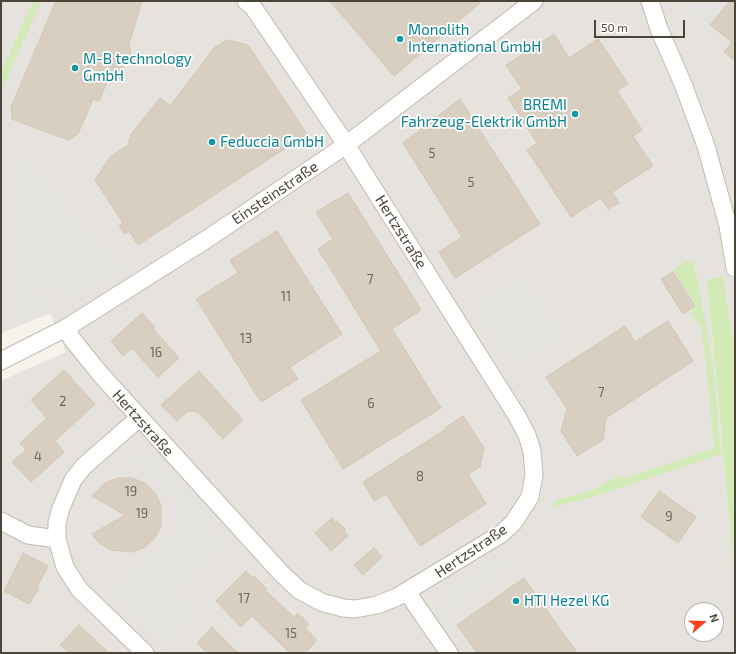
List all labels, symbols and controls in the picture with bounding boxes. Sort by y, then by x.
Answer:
scale bar [596,12,687,38]
text: 50 m [601,20,628,34]
place label: Monolith International GmbH [408,21,541,56]
marker: Monolith International GmbH [395,34,405,44]
place label: M-B technology GmbH [83,50,192,85]
marker: M-B technology GmbH [70,63,80,73]
place label: BREMI Fahrzeug-Elektrik GmbH [401,96,567,131]
marker: BREMI Fahrzeug-Elektrik GmbH [570,109,580,119]
place label: Feduccia GmbH [220,133,324,151]
marker: Feduccia GmbH [207,137,217,147]
house number: 5 [429,146,435,162]
street label: Einsteinstraße [228,157,322,229]
house number: 5 [468,175,474,191]
street label: Hertzstraße [371,192,431,272]
house number: 7 [367,272,373,288]
house number: 11 [281,289,291,305]
house number: 13 [240,331,252,347]
house number: 16 [150,345,162,361]
house number: 7 [598,385,604,401]
street label: Hertzstraße [108,386,178,460]
house number: 2 [59,394,67,410]
house number: 6 [367,396,375,412]
house number: 4 [34,449,42,465]
house number: 8 [416,469,424,485]
house number: 19 [125,484,137,500]
house number: 19 [136,506,148,522]
house number: 9 [665,509,673,525]
street label: Hertzstraße [431,520,511,582]
house number: 17 [238,591,250,607]
place label: HTI Hezel KG [524,592,610,610]
marker: HTI Hezel KG [511,596,521,606]
north arrow [684,602,724,642]
text: N [707,612,722,624]
house number: 15 [285,626,297,642]

